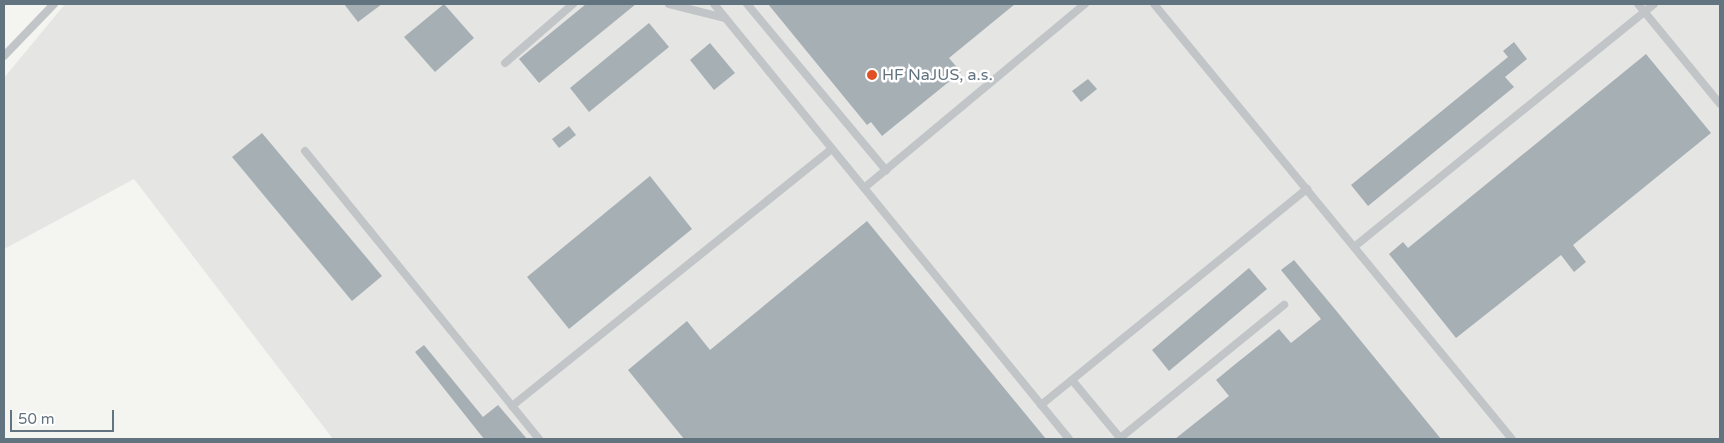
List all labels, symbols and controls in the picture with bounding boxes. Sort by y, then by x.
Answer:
place label: HF NaJUS, a.s. [882,65,993,85]
marker: HF NaJUS, a.s. [866,69,878,81]
scale bar [12,400,116,432]
text: 50 m [18,410,55,428]

